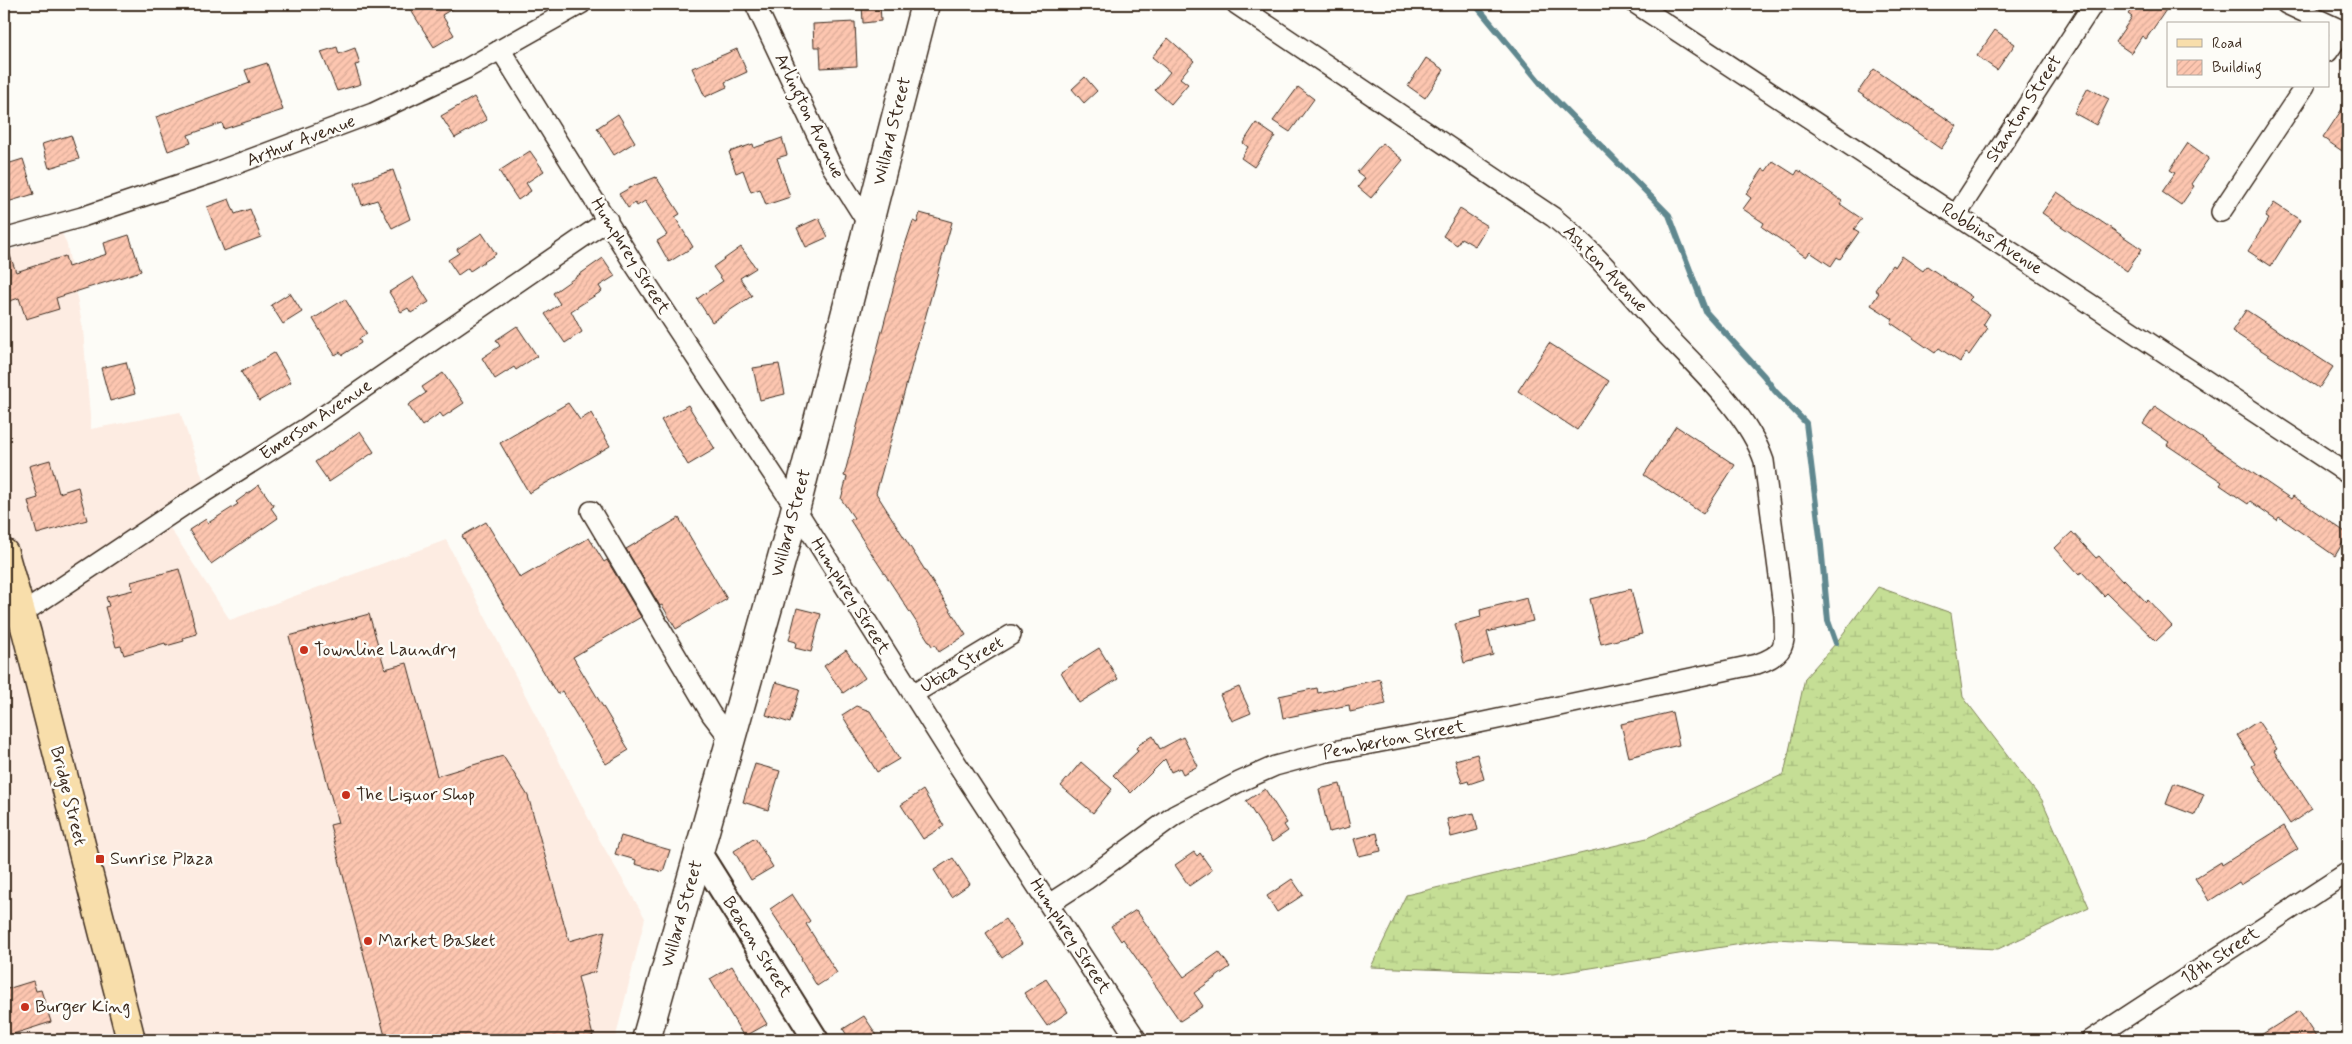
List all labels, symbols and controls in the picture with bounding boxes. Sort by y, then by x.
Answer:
legend [2167,22,2330,88]
text: Road [2212,34,2242,54]
street label: Arlington Avenue [767,49,850,183]
street label: Stanton Street [1980,51,2068,167]
text: Building [2212,58,2262,79]
street label: Willard Street [867,74,917,188]
street label: Arthur Avenue [243,109,359,173]
street label: Humphrey Street [585,193,676,319]
street label: Robbins Avenue [1937,197,2047,281]
street label: Ashton Avenue [1557,220,1653,318]
street label: Emerson Avenue [255,374,377,466]
street label: Willard Street [765,466,817,580]
street label: Humphrey Street [805,533,896,659]
street label: Utica Street [916,631,1008,699]
place label: Townline Laundry [314,638,456,662]
marker: Townline Laundry [298,644,310,656]
street label: Pemberton Street [1321,714,1468,766]
street label: Bridge Street [44,744,92,848]
place label: The Liquor Shop [356,783,475,807]
marker: The Liquor Shop [340,789,352,801]
place label: Sunrise Plaza [110,847,213,871]
marker: Sunrise Plaza [94,853,106,865]
street label: Willard Street [655,857,709,971]
street label: Humphrey Street [1024,874,1117,999]
street label: Beacon Street [716,892,798,1002]
street label: 18th Street [2176,921,2264,990]
place label: Market Basket [378,929,496,953]
marker: Market Basket [362,935,374,947]
place label: Burger King [35,995,130,1020]
marker: Burger King [19,1001,31,1013]

